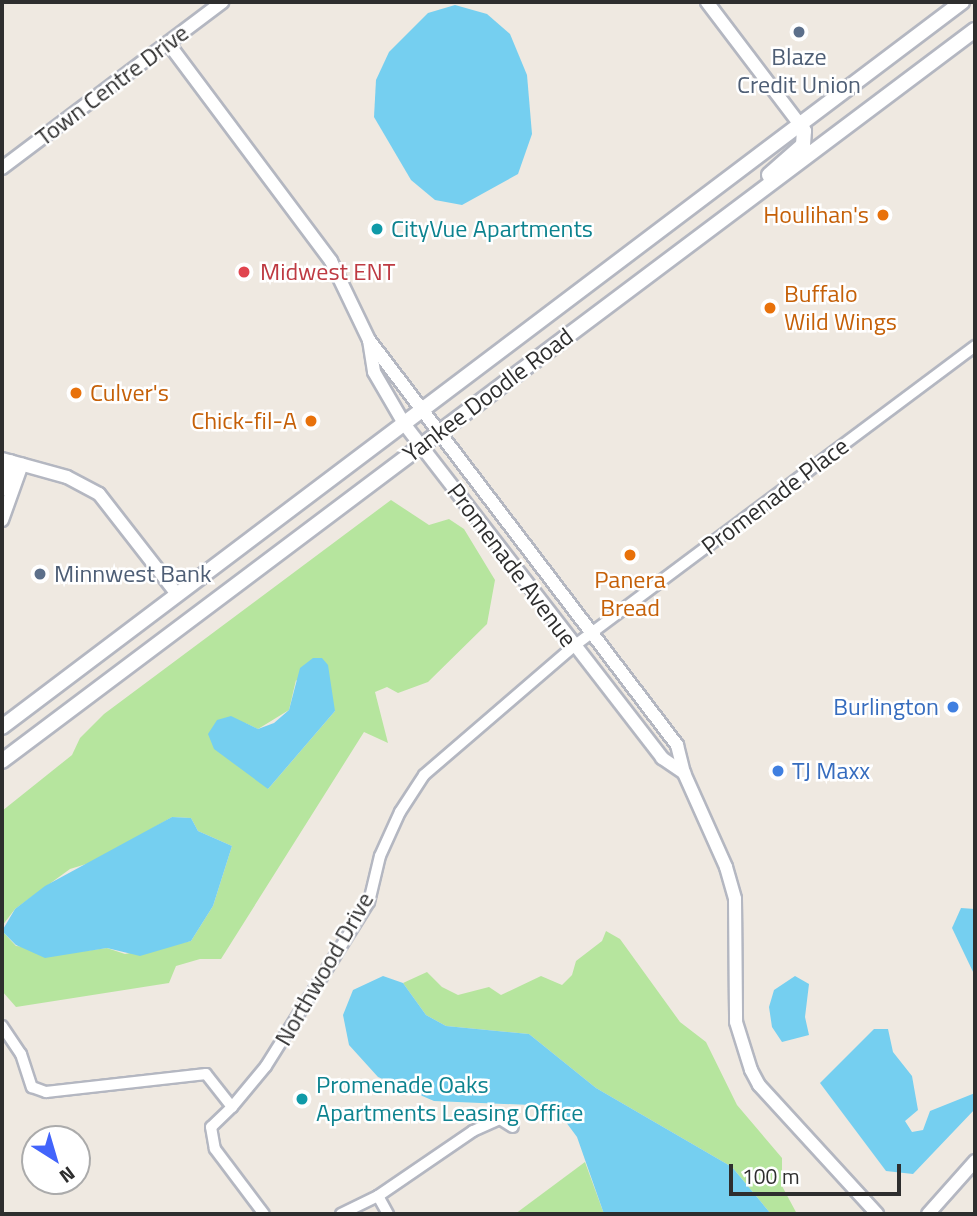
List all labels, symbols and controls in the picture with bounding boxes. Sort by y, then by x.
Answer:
street label: Town Centre Drive [30,18,194,152]
marker: Blaze Credit Union [791,24,807,40]
place label: Blaze Credit Union [737,43,861,99]
place label: Houlihan's [763,201,869,229]
marker: Houlihan's [875,207,891,223]
place label: CityVue Apartments [391,215,593,243]
marker: CityVue Apartments [369,221,385,237]
place label: Midwest ENT [260,258,395,286]
marker: Midwest ENT [234,262,254,282]
place label: Buffalo Wild Wings [784,280,897,336]
marker: Buffalo Wild Wings [762,300,778,316]
street label: Yankee Doodle Road [397,322,579,468]
place label: Culver's [90,379,169,407]
marker: Culver's [68,385,84,401]
place label: Chick-fil-A [191,407,297,435]
marker: Chick-fil-A [303,413,319,429]
street label: Promenade Place [696,431,854,561]
street label: Promenade Avenue [441,478,583,652]
marker: Panera Bread [622,547,638,563]
place label: Minnwest Bank [54,560,211,588]
marker: Minnwest Bank [32,566,48,582]
place label: Panera Bread [594,566,666,622]
place label: Burlington [833,693,939,721]
marker: Burlington [945,699,961,715]
place label: TJ Maxx [792,757,870,785]
marker: TJ Maxx [770,763,786,779]
street label: Northwood Drive [268,887,380,1051]
place label: Promenade Oaks Apartments Leasing Office [316,1071,583,1127]
marker: Promenade Oaks Apartments Leasing Office [294,1091,310,1107]
north arrow [21,1125,91,1195]
scale bar [732,1150,904,1194]
text: N [54,1160,82,1191]
text: 100 m [742,1160,799,1192]

